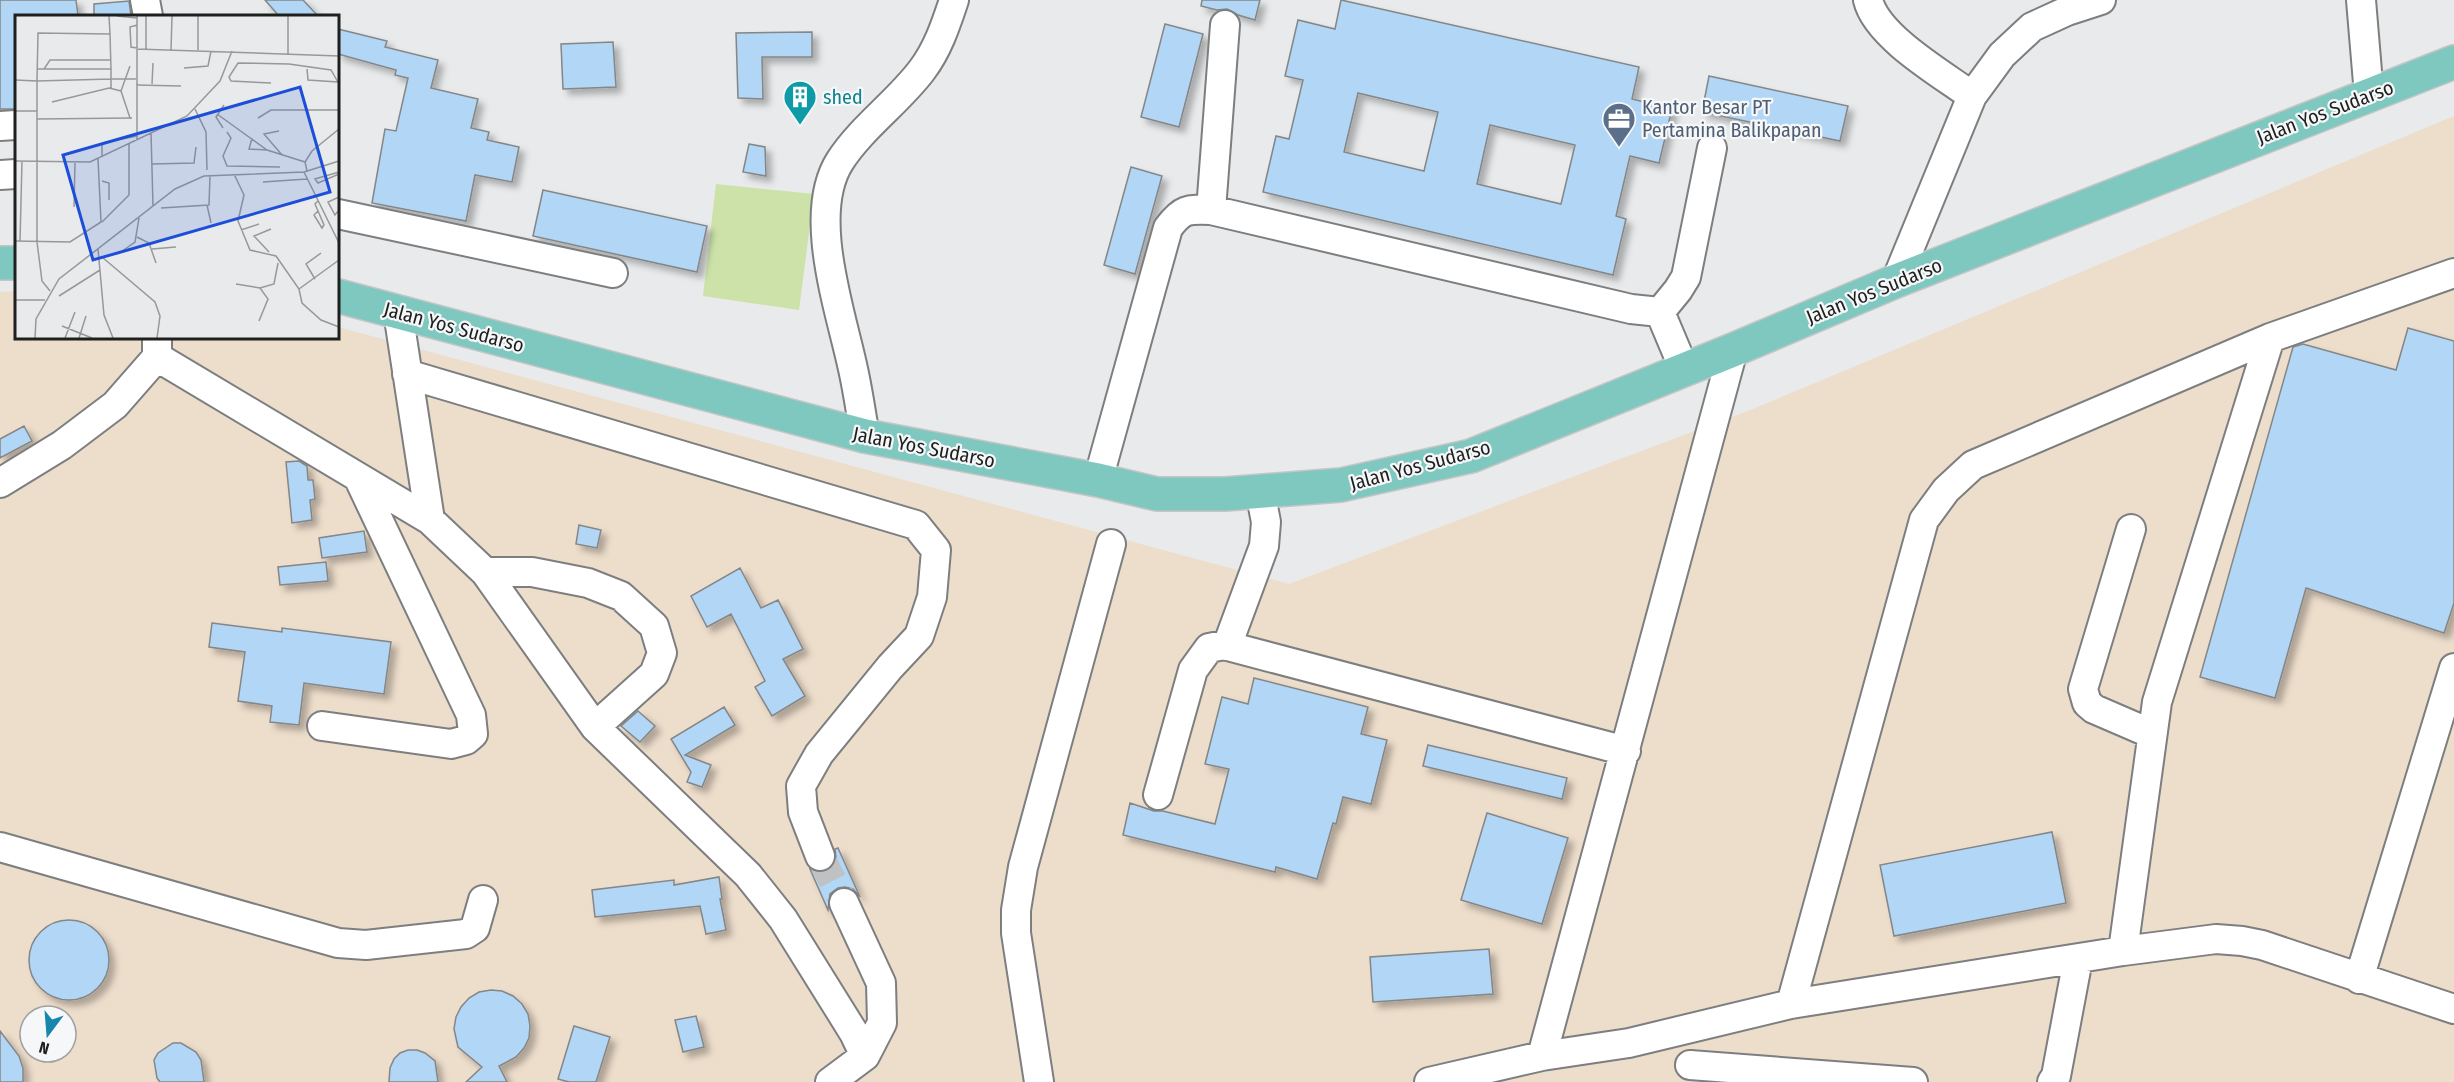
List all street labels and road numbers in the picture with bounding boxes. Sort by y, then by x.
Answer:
street label: Jalan Yos Sudarso [2253,75,2397,149]
street label: Jalan Yos Sudarso [1803,253,1945,329]
street label: Jalan Yos Sudarso [381,297,527,357]
street label: Jalan Yos Sudarso [851,421,997,473]
street label: Jalan Yos Sudarso [1347,435,1493,495]

